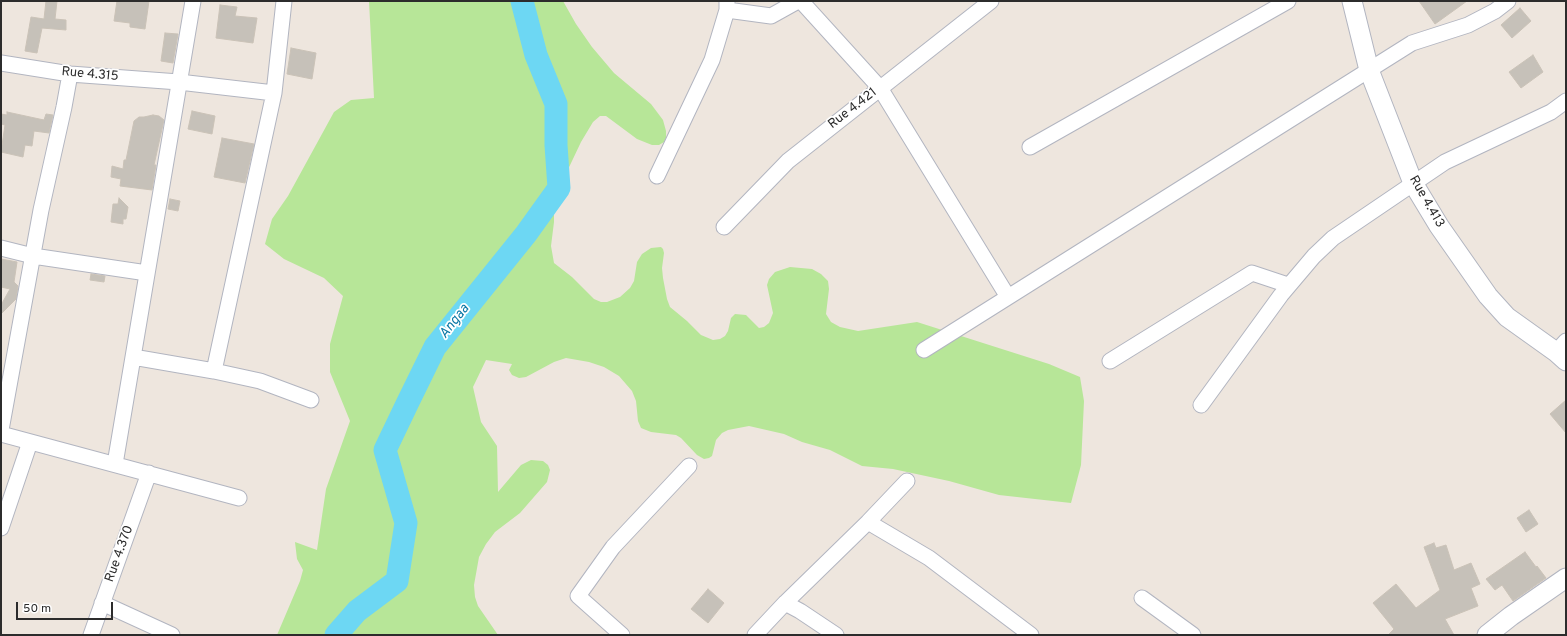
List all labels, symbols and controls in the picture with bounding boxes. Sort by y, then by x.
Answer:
street label: Rue 4.315 [61,65,119,85]
street label: Rue 4.421 [826,85,880,133]
street label: Rue 4.413 [1405,173,1447,231]
water label: Angaa [436,302,474,342]
street label: Rue 4.370 [103,524,137,584]
scale bar [18,594,115,620]
text: 50 m [23,601,51,617]

